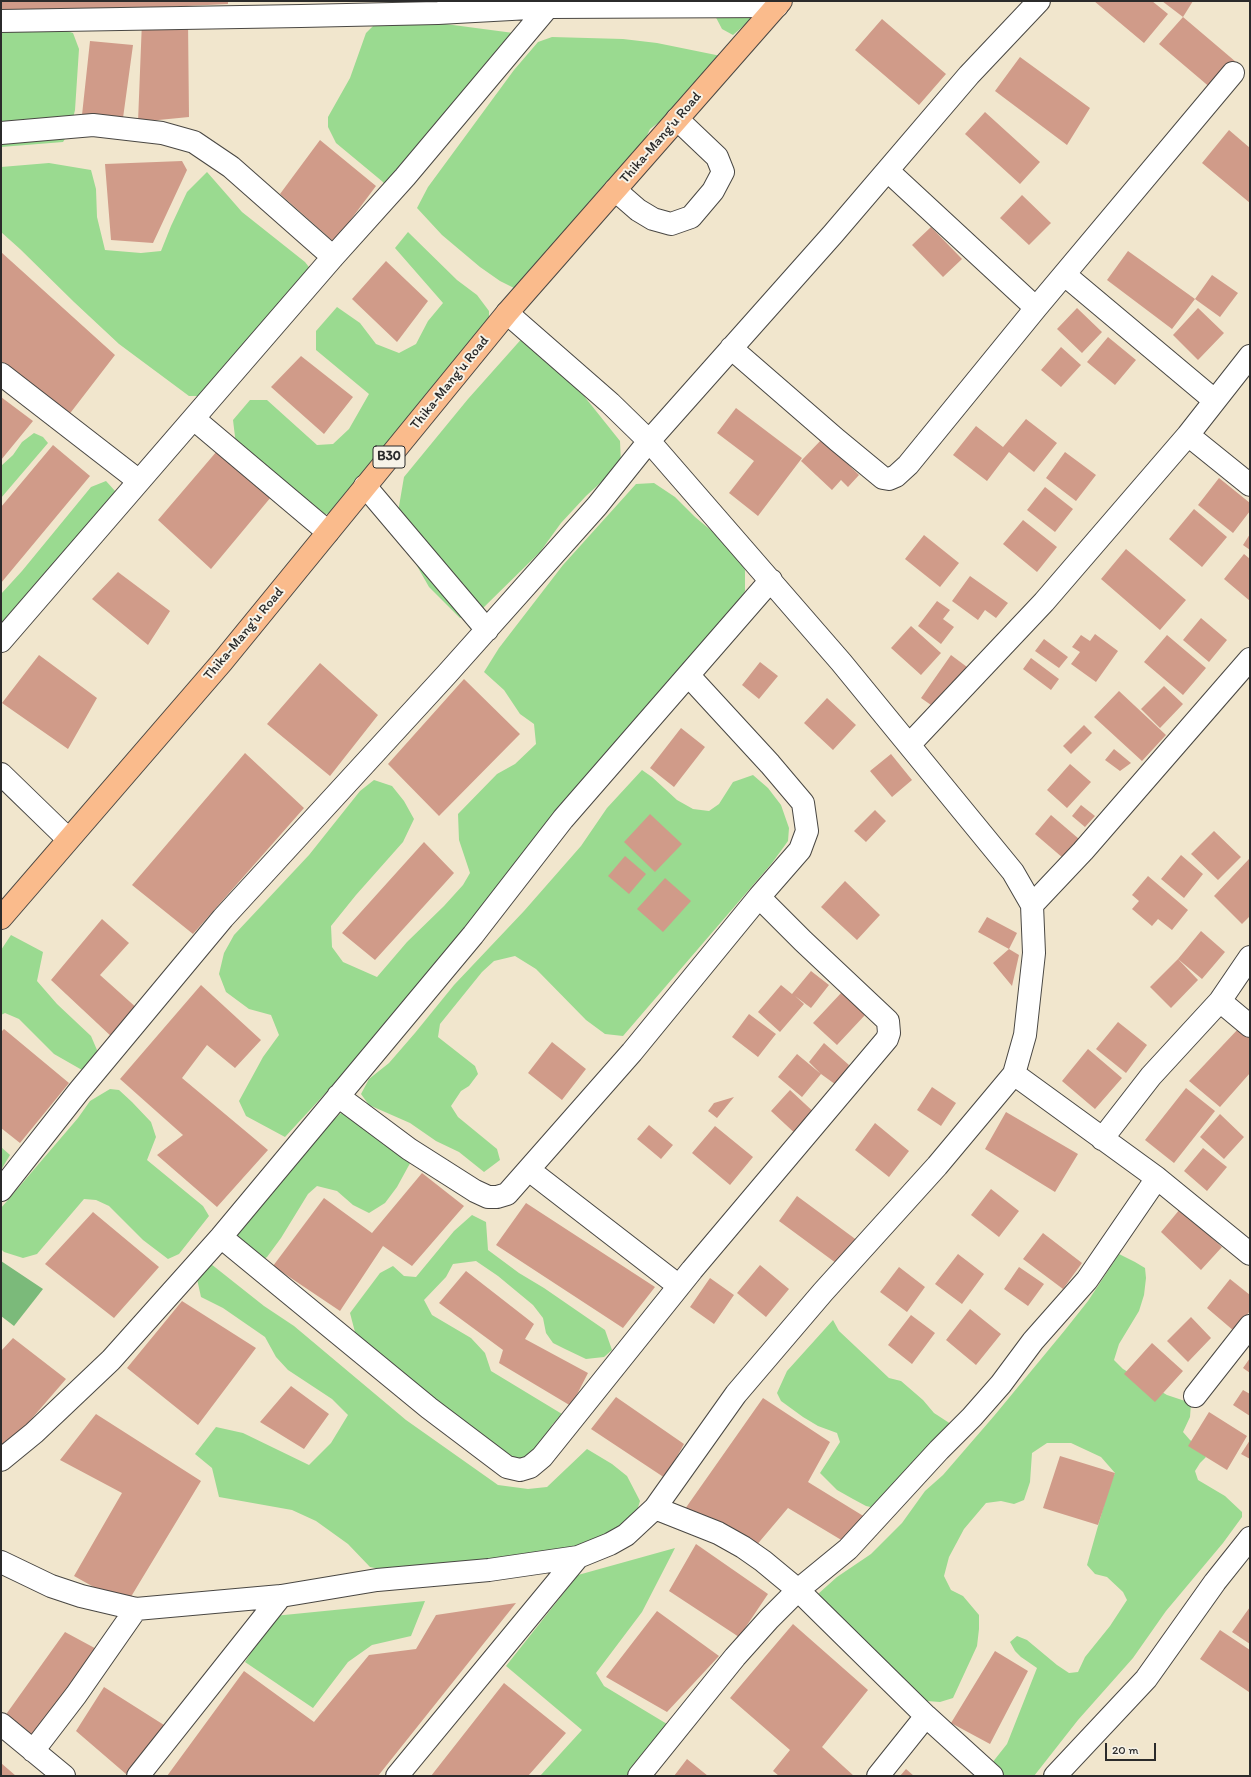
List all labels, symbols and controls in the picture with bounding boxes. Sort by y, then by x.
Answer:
street label: Thika-Mang'u Road [617,89,705,187]
street label: Thika-Mang'u Road [407,333,493,433]
road number: B30 [373,446,405,468]
street label: Thika-Mang'u Road [200,584,288,684]
scale bar [1107,1735,1158,1761]
text: 20 m [1112,1743,1139,1757]

